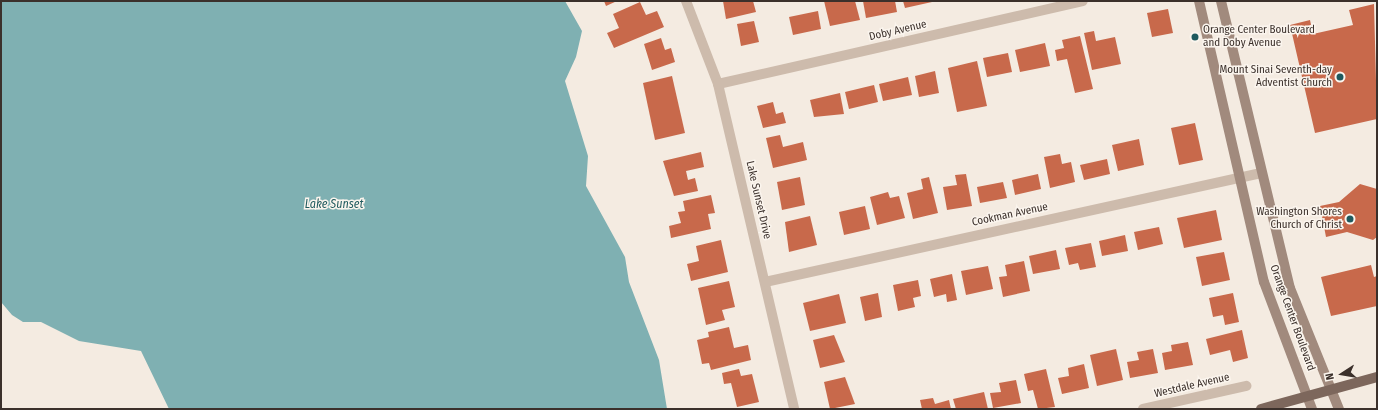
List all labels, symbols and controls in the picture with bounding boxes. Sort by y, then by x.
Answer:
street label: Doby Avenue [868,18,928,44]
place label: Orange Center Boulevard and Doby Avenue [1203,24,1315,50]
marker: Orange Center Boulevard and Doby Avenue [1190,32,1200,42]
place label: Mount Sinai Seventh-day Adventist Church [1219,64,1332,90]
marker: Mount Sinai Seventh-day Adventist Church [1335,72,1345,82]
street label: Lake Sunset Drive [743,160,773,240]
water label: Lake Sunset [305,198,363,212]
street label: Cookman Avenue [971,201,1049,229]
place label: Washington Shores Church of Christ [1256,206,1342,232]
marker: Washington Shores Church of Christ [1345,214,1355,224]
street label: Orange Center Boulevard [1267,263,1317,373]
north arrow [1322,354,1362,394]
street label: Westdale Avenue [1153,371,1231,401]
text: N [1323,372,1337,381]

